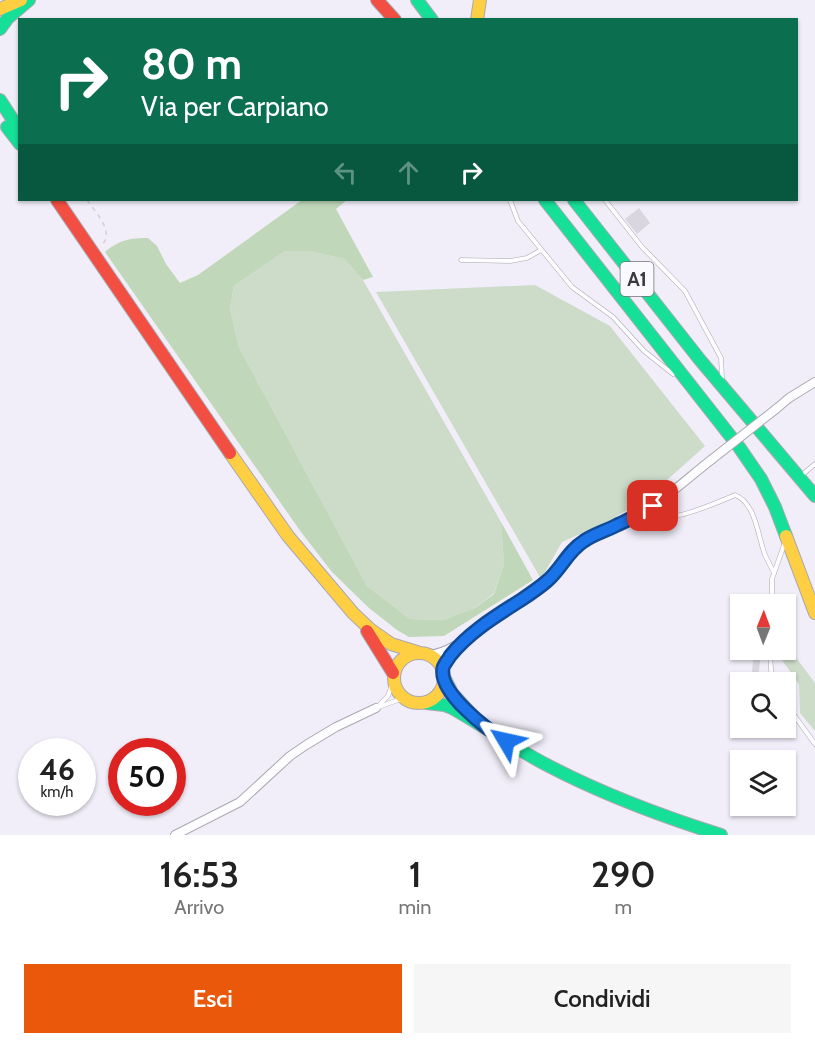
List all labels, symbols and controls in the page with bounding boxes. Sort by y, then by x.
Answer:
text: 80 m [141,38,242,90]
icon: right [42,42,120,120]
text: Via per Carpiano [141,90,329,123]
icon: left [329,156,362,189]
icon: ahead [392,156,425,189]
icon: right [455,156,488,189]
road number: A1 [620,262,654,296]
pin [627,480,678,531]
icon: arrive [636,489,669,522]
north arrow [730,594,796,660]
map controls [730,594,796,816]
button: search [730,672,796,738]
position arrow [474,709,538,773]
speed limit sign: 50 [108,738,186,816]
button: layers [730,750,796,816]
text: 46 [39,751,75,788]
text: km/h [41,783,73,801]
text: 16:53 [159,852,239,896]
text: 1 [409,852,421,896]
text: 290 [591,852,656,896]
text: Arrivo [174,895,224,919]
text: min [399,895,432,919]
text: m [614,895,632,919]
button: Esci [24,964,402,1033]
button: Condividi [414,964,791,1033]

